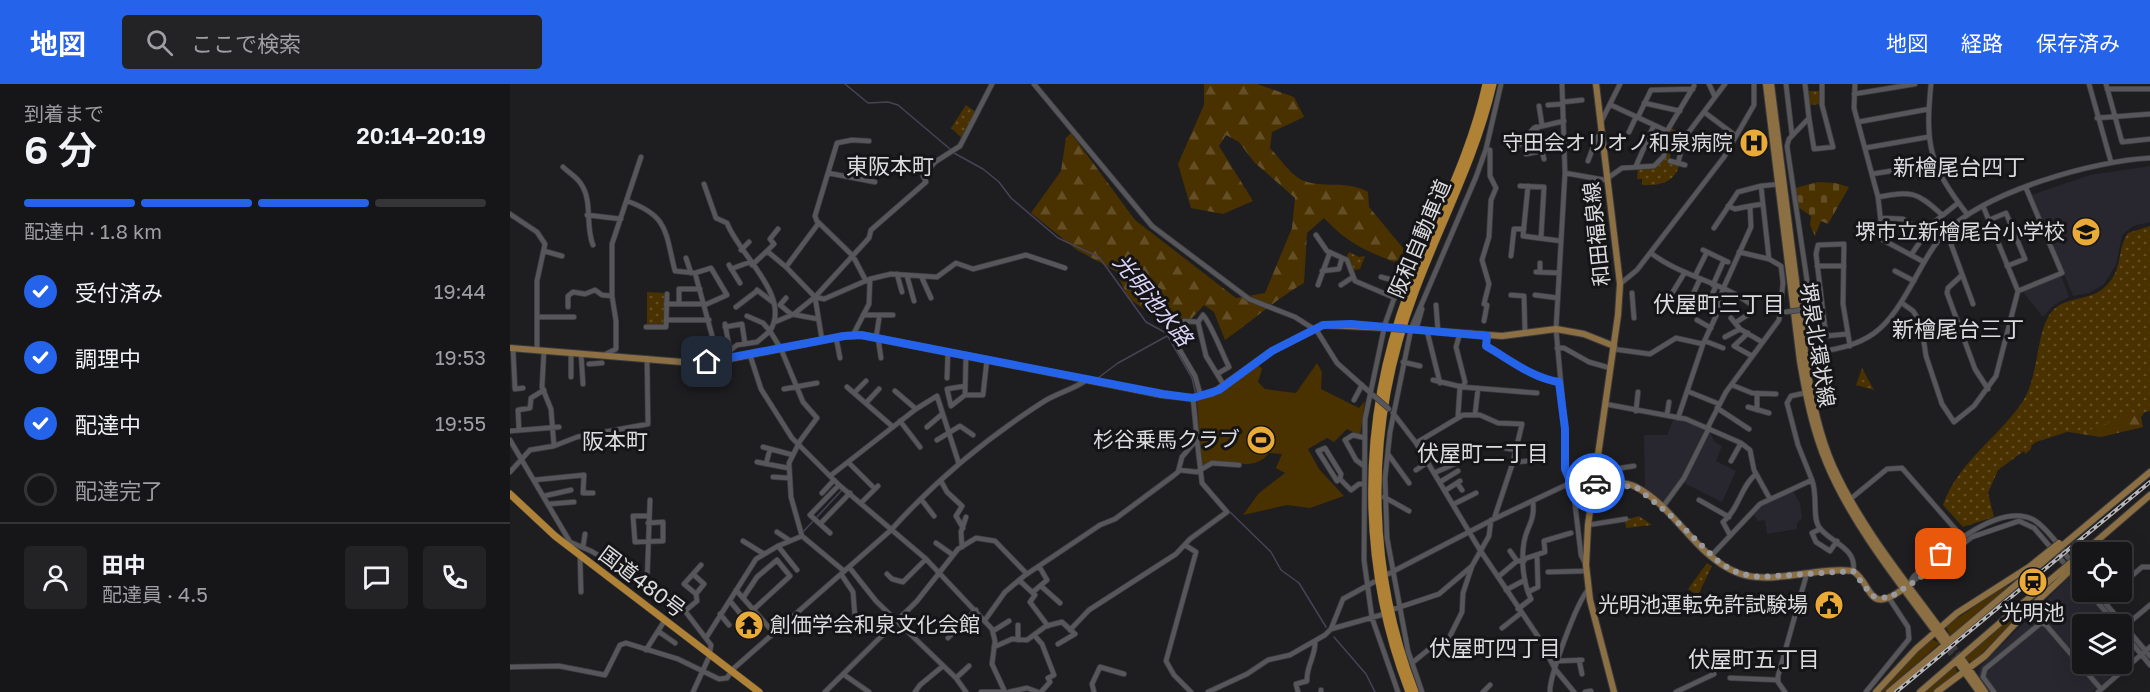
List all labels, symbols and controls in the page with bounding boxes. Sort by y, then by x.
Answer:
search box [122,15,542,69]
icon: search [143,26,176,59]
text: 地図 [30,27,86,60]
text: ここで検索 [191,30,301,57]
text: 地図 [1886,30,1928,56]
text: 経路 [1961,30,2003,56]
text: 保存済み [2036,30,2120,56]
text: 到着まで [24,101,104,125]
text: 20:14–20:19 [357,122,486,149]
text: 6 分 [24,126,97,173]
hospital icon: 守田会オリオノ和泉病院 [1738,127,1770,159]
place label: 守田会オリオノ和泉病院 [1502,129,1733,155]
district label: 東阪本町 [846,152,934,179]
district label: 新檜尾台四丁 [1893,153,2025,180]
street label: 阪和自動車道 [1382,176,1456,302]
street label: 和田福泉線 [1578,181,1614,288]
school or university icon: 堺市立新檜尾台小学校 [2070,216,2102,248]
place label: 堺市立新檜尾台小学校 [1855,218,2065,244]
text: 配達中 · 1.8 km [24,219,162,243]
water label: 光明池水路 [1108,248,1200,352]
icon: check [24,275,57,308]
text: 受付済み [75,279,163,306]
text: 19:44 [434,279,486,303]
street label: 堺泉北環状線 [1795,281,1841,409]
district label: 伏屋町三丁目 [1653,290,1785,317]
district label: 新檜尾台三丁 [1892,315,2024,342]
pin [681,336,732,387]
icon: check [24,341,57,374]
text: 調理中 [75,345,141,372]
text: 19:53 [435,345,486,369]
icon: home [690,345,723,378]
icon: check [24,407,57,440]
text: 配達中 [75,411,141,438]
text: 19:55 [435,411,486,435]
sports icon: 杉谷乗馬クラブ [1245,424,1277,456]
place label: 杉谷乗馬クラブ [1093,426,1240,452]
district label: 阪本町 [582,427,648,454]
district label: 伏屋町二丁目 [1417,439,1549,466]
courier [1565,453,1625,513]
icon: car [1579,467,1612,500]
text: 配達完了 [75,477,163,504]
pin [1915,528,1966,579]
icon: bag [1924,537,1957,570]
street label: 国道480号 [594,540,691,622]
map controls [2072,542,2132,674]
button: locate [2072,542,2132,602]
button: person [24,546,87,609]
button: chat [345,546,408,609]
button: phone [423,546,486,609]
text: 田中 [102,551,146,578]
station icon: 光明池 [2017,566,2049,598]
text: 配達員 · 4.5 [102,582,208,606]
public building icon: 光明池運転免許試験場 [1813,589,1845,621]
place label: 光明池運転免許試験場 [1598,591,1808,617]
place label: 光明池 [2002,599,2065,625]
temple icon: 創価学会和泉文化会館 [733,609,765,641]
place label: 創価学会和泉文化会館 [770,611,980,637]
button: layers [2072,614,2132,674]
district label: 伏屋町四丁目 [1429,634,1561,661]
district label: 伏屋町五丁目 [1688,645,1820,672]

